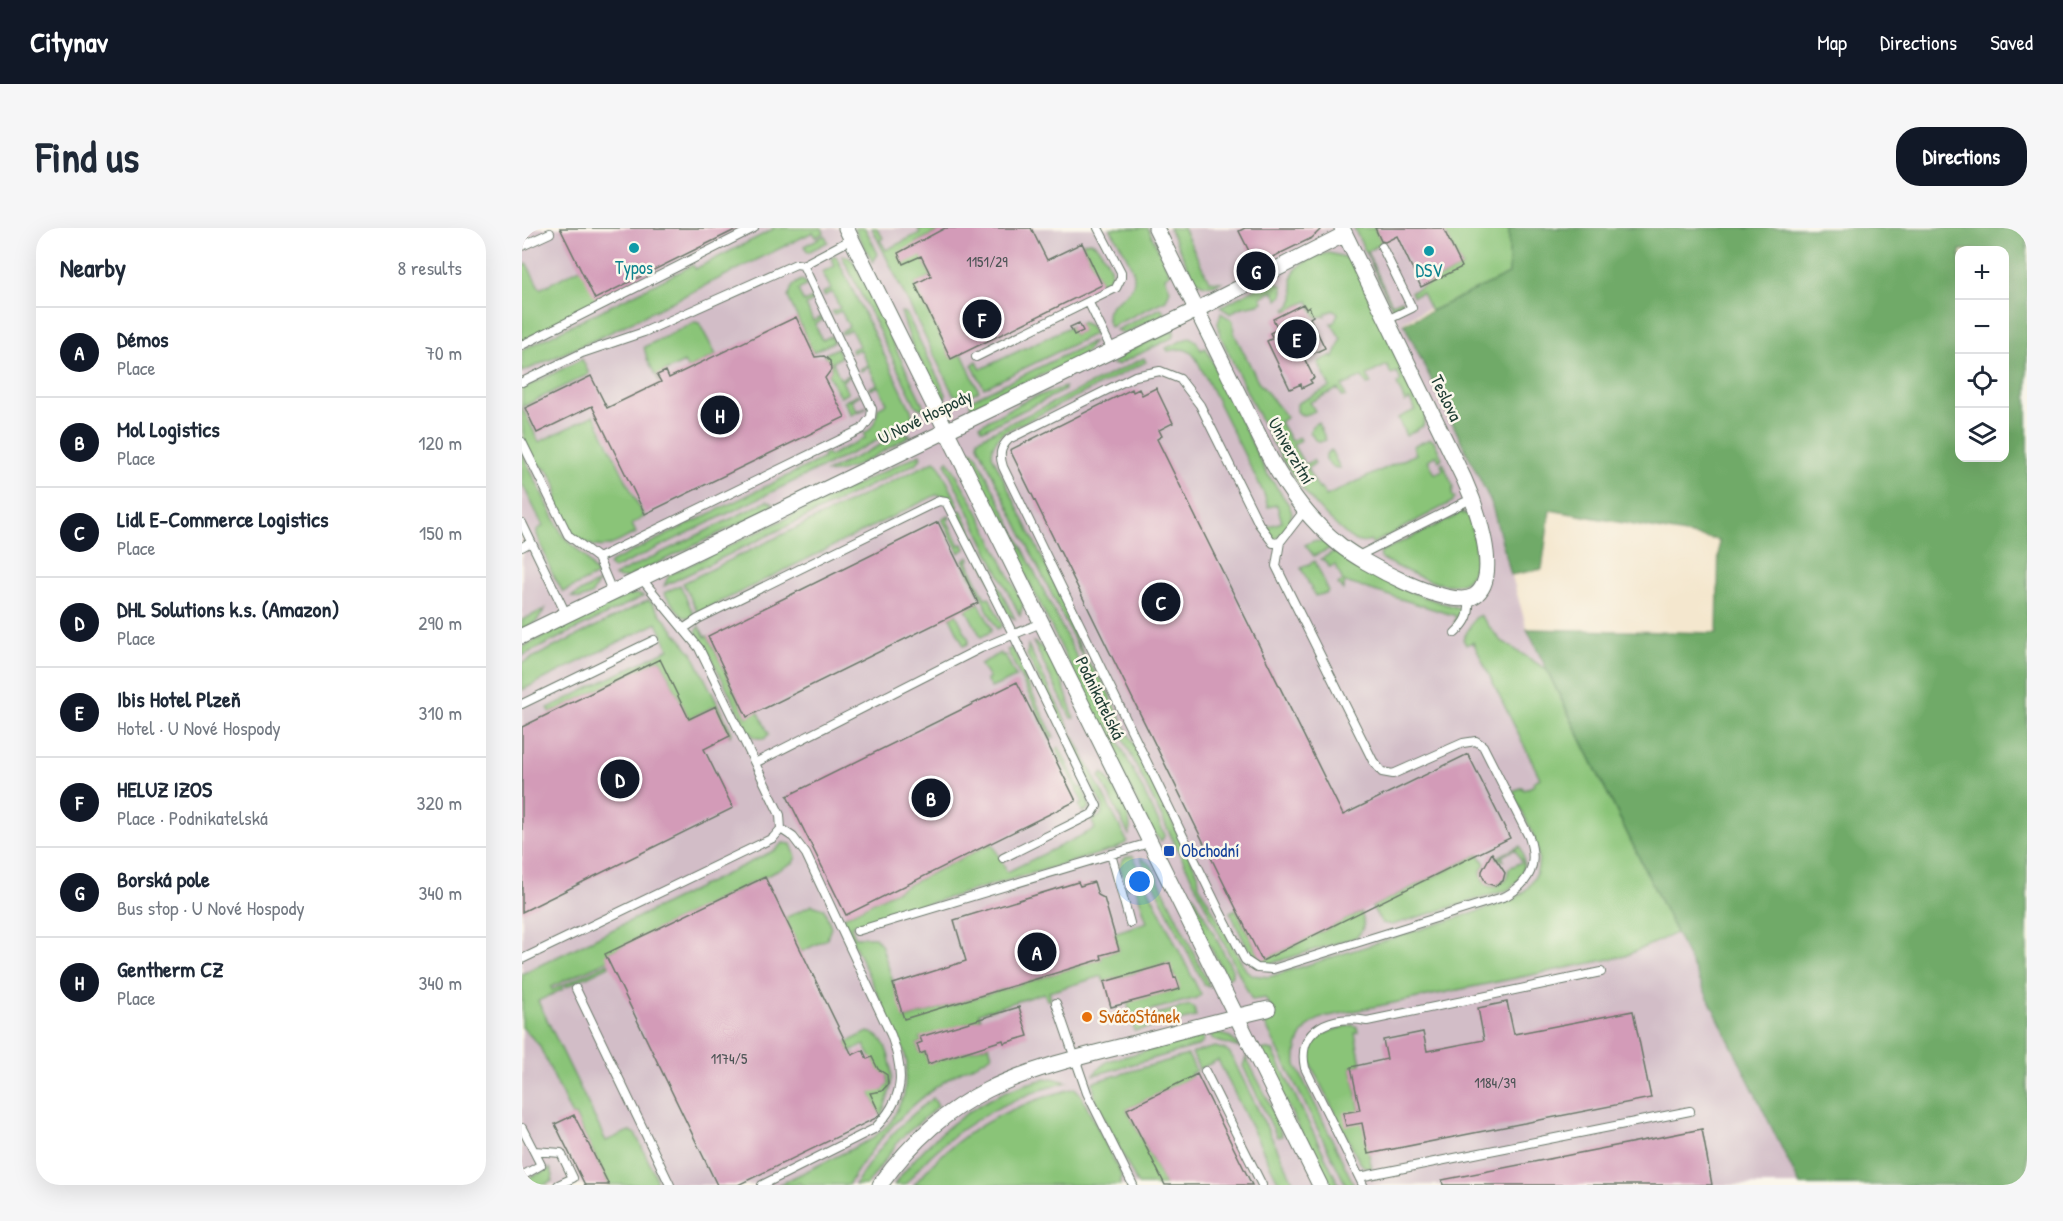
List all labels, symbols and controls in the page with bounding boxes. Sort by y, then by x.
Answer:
text: Citynav [30,23,108,61]
text: Map [1817,28,1847,57]
text: Directions [1880,28,1957,57]
text: Saved [1990,28,2033,57]
button: Directions [1896,127,2027,186]
text: Find us [36,128,139,185]
marker: Typos [627,241,641,255]
marker: DSV [1422,244,1436,258]
map controls [1955,246,2009,462]
button: + [1955,246,2009,300]
pin: G [1236,248,1276,294]
text: Nearby [60,250,126,285]
house number: 1151/29 [966,251,1008,272]
text: 8 results [397,254,462,281]
place label: Typos [615,255,653,280]
place label: DSV [1416,258,1443,283]
pin: F [962,296,1002,341]
button: − [1955,300,2009,354]
pin: E [1278,316,1316,362]
text: Démos [117,324,169,354]
text: A [75,339,84,366]
text: 70 m [425,339,462,366]
text: Place [117,354,156,381]
button: locate [1955,354,2009,408]
street label: Teslova [1425,370,1468,425]
street label: U Nové Hospody [874,383,976,450]
pin: H [700,392,740,438]
button: layers [1955,408,2009,462]
street label: Univerzitní [1262,413,1321,489]
text: Mol Logistics [117,414,220,444]
text: B [74,429,85,456]
text: 120 m [418,429,462,456]
text: Place [117,444,156,471]
text: Lidl E-Commerce Logistics [117,504,328,534]
text: C [74,519,85,546]
text: 150 m [419,519,462,546]
text: Place [117,534,156,561]
pin: C [1142,580,1180,625]
text: DHL Solutions k.s. (Amazon) [117,594,339,624]
text: D [75,609,84,636]
text: 290 m [418,609,462,636]
text: Place [117,624,156,651]
street label: Podnikatelská [1070,652,1131,743]
text: Ibis Hotel Plzeň [117,684,241,714]
text: E [75,699,84,726]
text: 310 m [419,699,462,726]
text: Hotel · U Nové Hospody [117,714,281,741]
pin: D [600,756,640,802]
text: HELUZ IZOS [117,774,212,804]
pin: B [912,776,950,820]
text: F [76,789,83,816]
text: 320 m [417,789,462,816]
text: Place · Podnikatelská [117,804,268,831]
place label: Obchodní [1181,838,1239,863]
marker: Obchodní [1162,844,1176,858]
text: Borská pole [117,864,210,894]
your location [1125,867,1154,896]
text: G [75,879,84,906]
text: 340 m [418,879,462,906]
text: Bus stop · U Nové Hospody [117,894,305,921]
pin: A [1018,930,1056,974]
text: Gentherm CZ [117,954,224,984]
text: H [75,969,84,996]
text: 340 m [418,969,462,996]
text: Place [117,984,156,1011]
place label: SváčoStánek [1099,1004,1181,1029]
marker: SváčoStánek [1080,1010,1094,1024]
house number: 1174/5 [711,1048,748,1069]
house number: 1184/39 [1474,1072,1516,1093]

